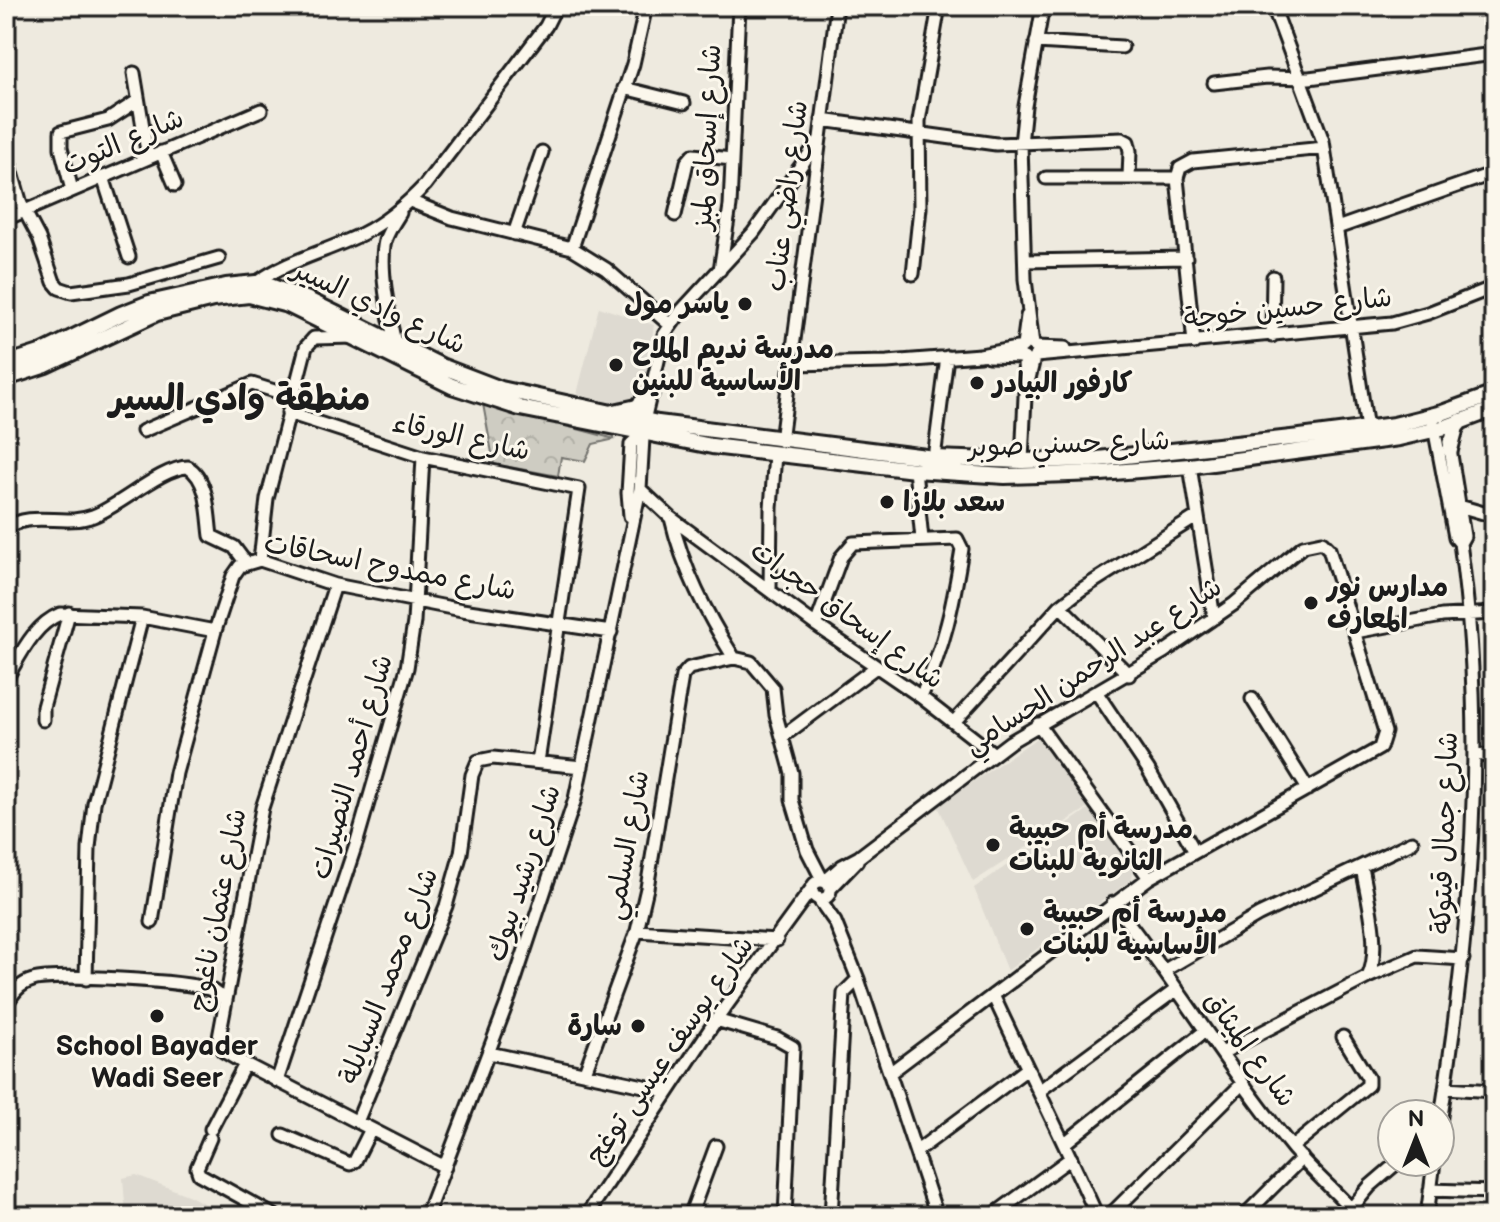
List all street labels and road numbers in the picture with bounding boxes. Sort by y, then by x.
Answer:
street label: شارع إسحاق لمبز [686,43,730,233]
street label: شارع راضي عناب [759,98,822,294]
street label: شارع التوت [57,102,190,184]
street label: شارع وادي السير [284,252,471,364]
street label: شارع حسين خوجة [1182,281,1394,337]
street label: شارع الورقاء [389,406,533,470]
street label: شارع حسني صوبر [966,424,1171,471]
street label: شارع ممدوح اسحاقات [261,526,519,610]
street label: شارع إسحاق حجرات [743,534,950,698]
street label: شارع عبد الرحمن الحسامي [958,570,1232,768]
street label: شارع أحمد النصيرات [304,651,402,884]
street label: شارع جمال قيتوكة [1425,731,1467,935]
street label: شارع السلمي [598,767,663,924]
street label: شارع رشيد بيوك [480,780,570,966]
street label: شارع عثمان ناغوج [182,806,256,1015]
street label: شارع محمد السبايلة [333,863,447,1089]
street label: شارع يوسف عيسى توغج [579,930,763,1171]
street label: شارع الميثاق [1195,985,1303,1115]

